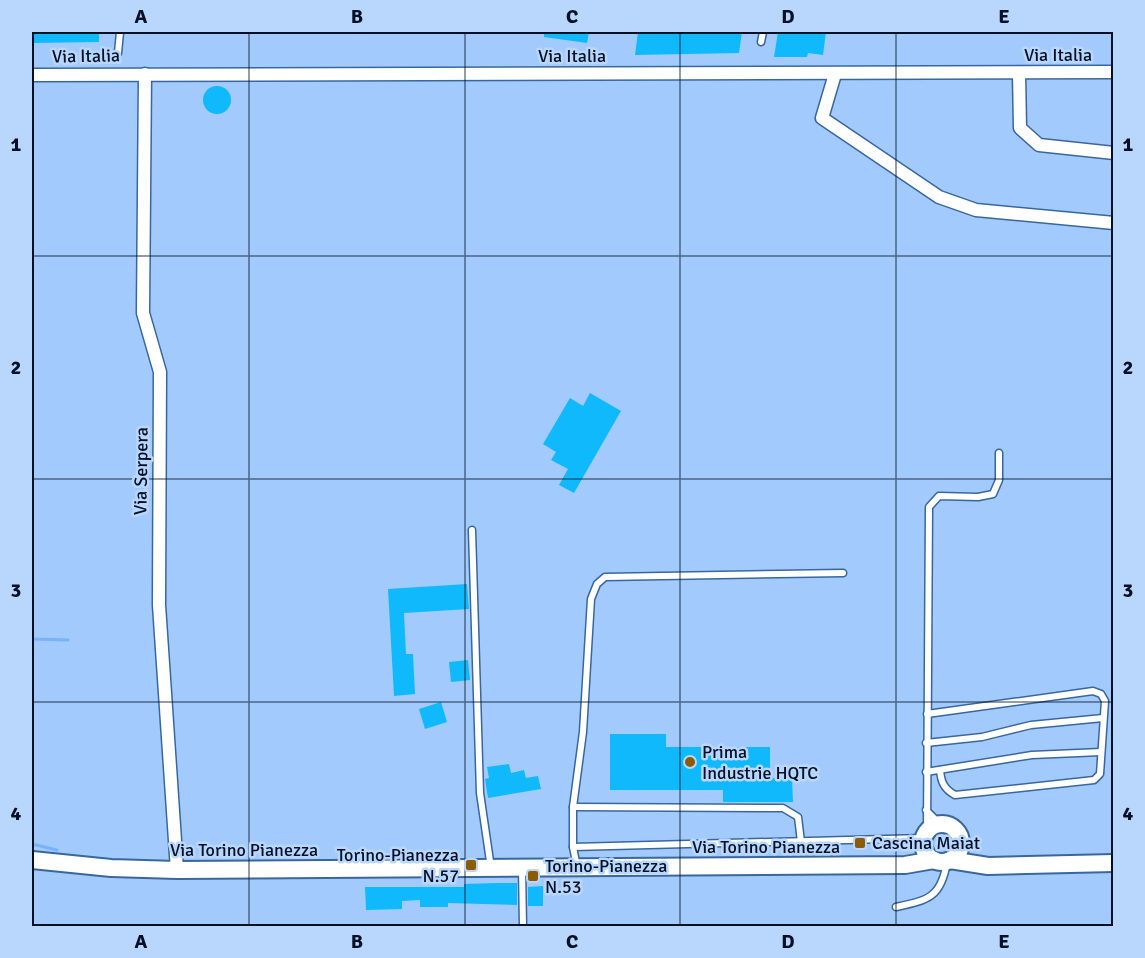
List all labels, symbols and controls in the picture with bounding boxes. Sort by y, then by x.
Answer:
text: A [135,4,148,29]
text: B [351,4,363,29]
text: C [566,4,578,29]
text: D [781,4,795,29]
text: E [998,4,1010,29]
street label: Via Italia [52,44,120,68]
street label: Via Italia [1024,44,1092,66]
street label: Via Italia [538,45,606,67]
text: 1 [11,132,22,157]
text: 1 [1123,132,1134,157]
text: 2 [11,355,21,380]
text: 2 [1123,355,1133,380]
street label: Via Serpera [129,427,153,515]
text: 3 [11,578,21,603]
text: 3 [1123,578,1133,603]
place label: Prima Industrie HQTC [702,741,818,784]
marker: Prima Industrie HQTC [683,755,697,769]
text: 4 [11,801,22,826]
text: 4 [1123,801,1134,826]
place label: Cascina Maiat [872,832,980,854]
street label: Via Torino Pianezza [692,836,840,858]
marker: Cascina Maiat [853,836,867,850]
street label: Via Torino Pianezza [170,839,318,861]
place label: Torino-Pianezza N.57 [337,844,459,887]
place label: Torino-Pianezza N.53 [545,855,667,898]
marker: Torino-Pianezza N.57 [464,858,478,872]
marker: Torino-Pianezza N.53 [526,869,540,883]
text: A [135,929,148,954]
text: B [351,929,363,954]
text: C [566,929,578,954]
text: D [781,929,795,954]
text: E [998,929,1010,954]

